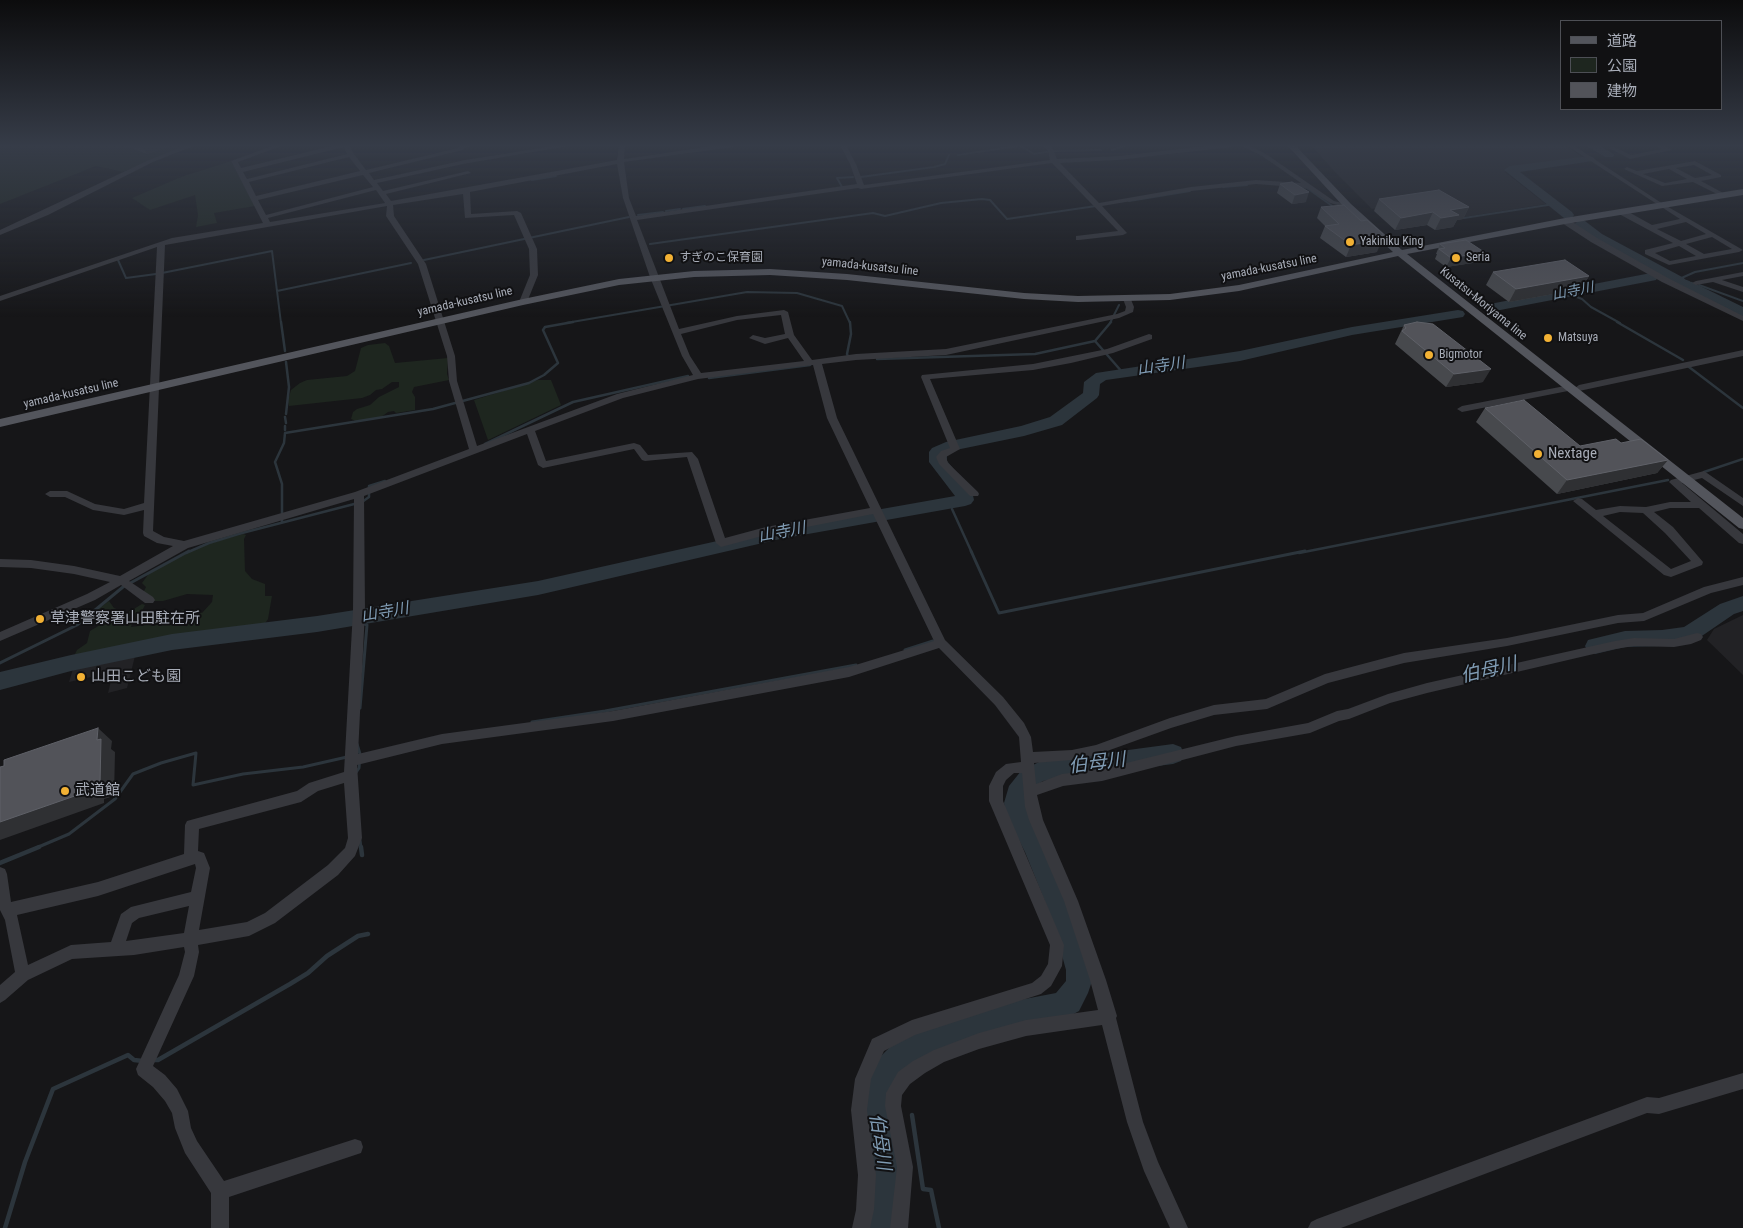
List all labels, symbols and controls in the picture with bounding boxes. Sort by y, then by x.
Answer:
legend [1560,20,1723,110]
text: 道路 [1607,32,1637,50]
text: 公園 [1607,57,1637,75]
text: 建物 [1607,82,1637,100]
place label: Yakiniku King [1360,235,1423,249]
marker: Yakiniku King [1344,236,1356,248]
place label: すぎのこ保育園 [679,251,763,265]
place label: Seria [1466,251,1490,265]
marker: すぎのこ保育園 [663,252,675,264]
street label: yamada-kusatsu line [1220,252,1318,284]
marker: Seria [1450,252,1462,264]
street label: yamada-kusatsu line [821,255,919,279]
street label: Kusatsu-Moriyama line [1437,264,1529,344]
water label: 山寺川 [1551,280,1595,304]
street label: yamada-kusatsu line [416,284,514,320]
place label: Matsuya [1558,331,1598,345]
marker: Matsuya [1542,332,1554,344]
place label: Bigmotor [1439,348,1482,362]
marker: Bigmotor [1423,349,1435,361]
water label: 山寺川 [1136,354,1186,380]
street label: yamada-kusatsu line [22,376,120,412]
place label: Nextage [1548,445,1597,463]
marker: Nextage [1532,448,1544,460]
water label: 山寺川 [757,519,807,547]
water label: 山寺川 [360,599,410,627]
place label: 草津警察署山田駐在所 [50,610,200,628]
marker: 草津警察署山田駐在所 [34,613,46,625]
water label: 伯母川 [1459,653,1519,689]
place label: 山田こども園 [91,668,181,686]
marker: 山田こども園 [75,671,87,683]
water label: 伯母川 [1067,749,1127,779]
place label: 武道館 [75,782,120,800]
marker: 武道館 [59,785,71,797]
water label: 伯母川 [864,1112,894,1172]

